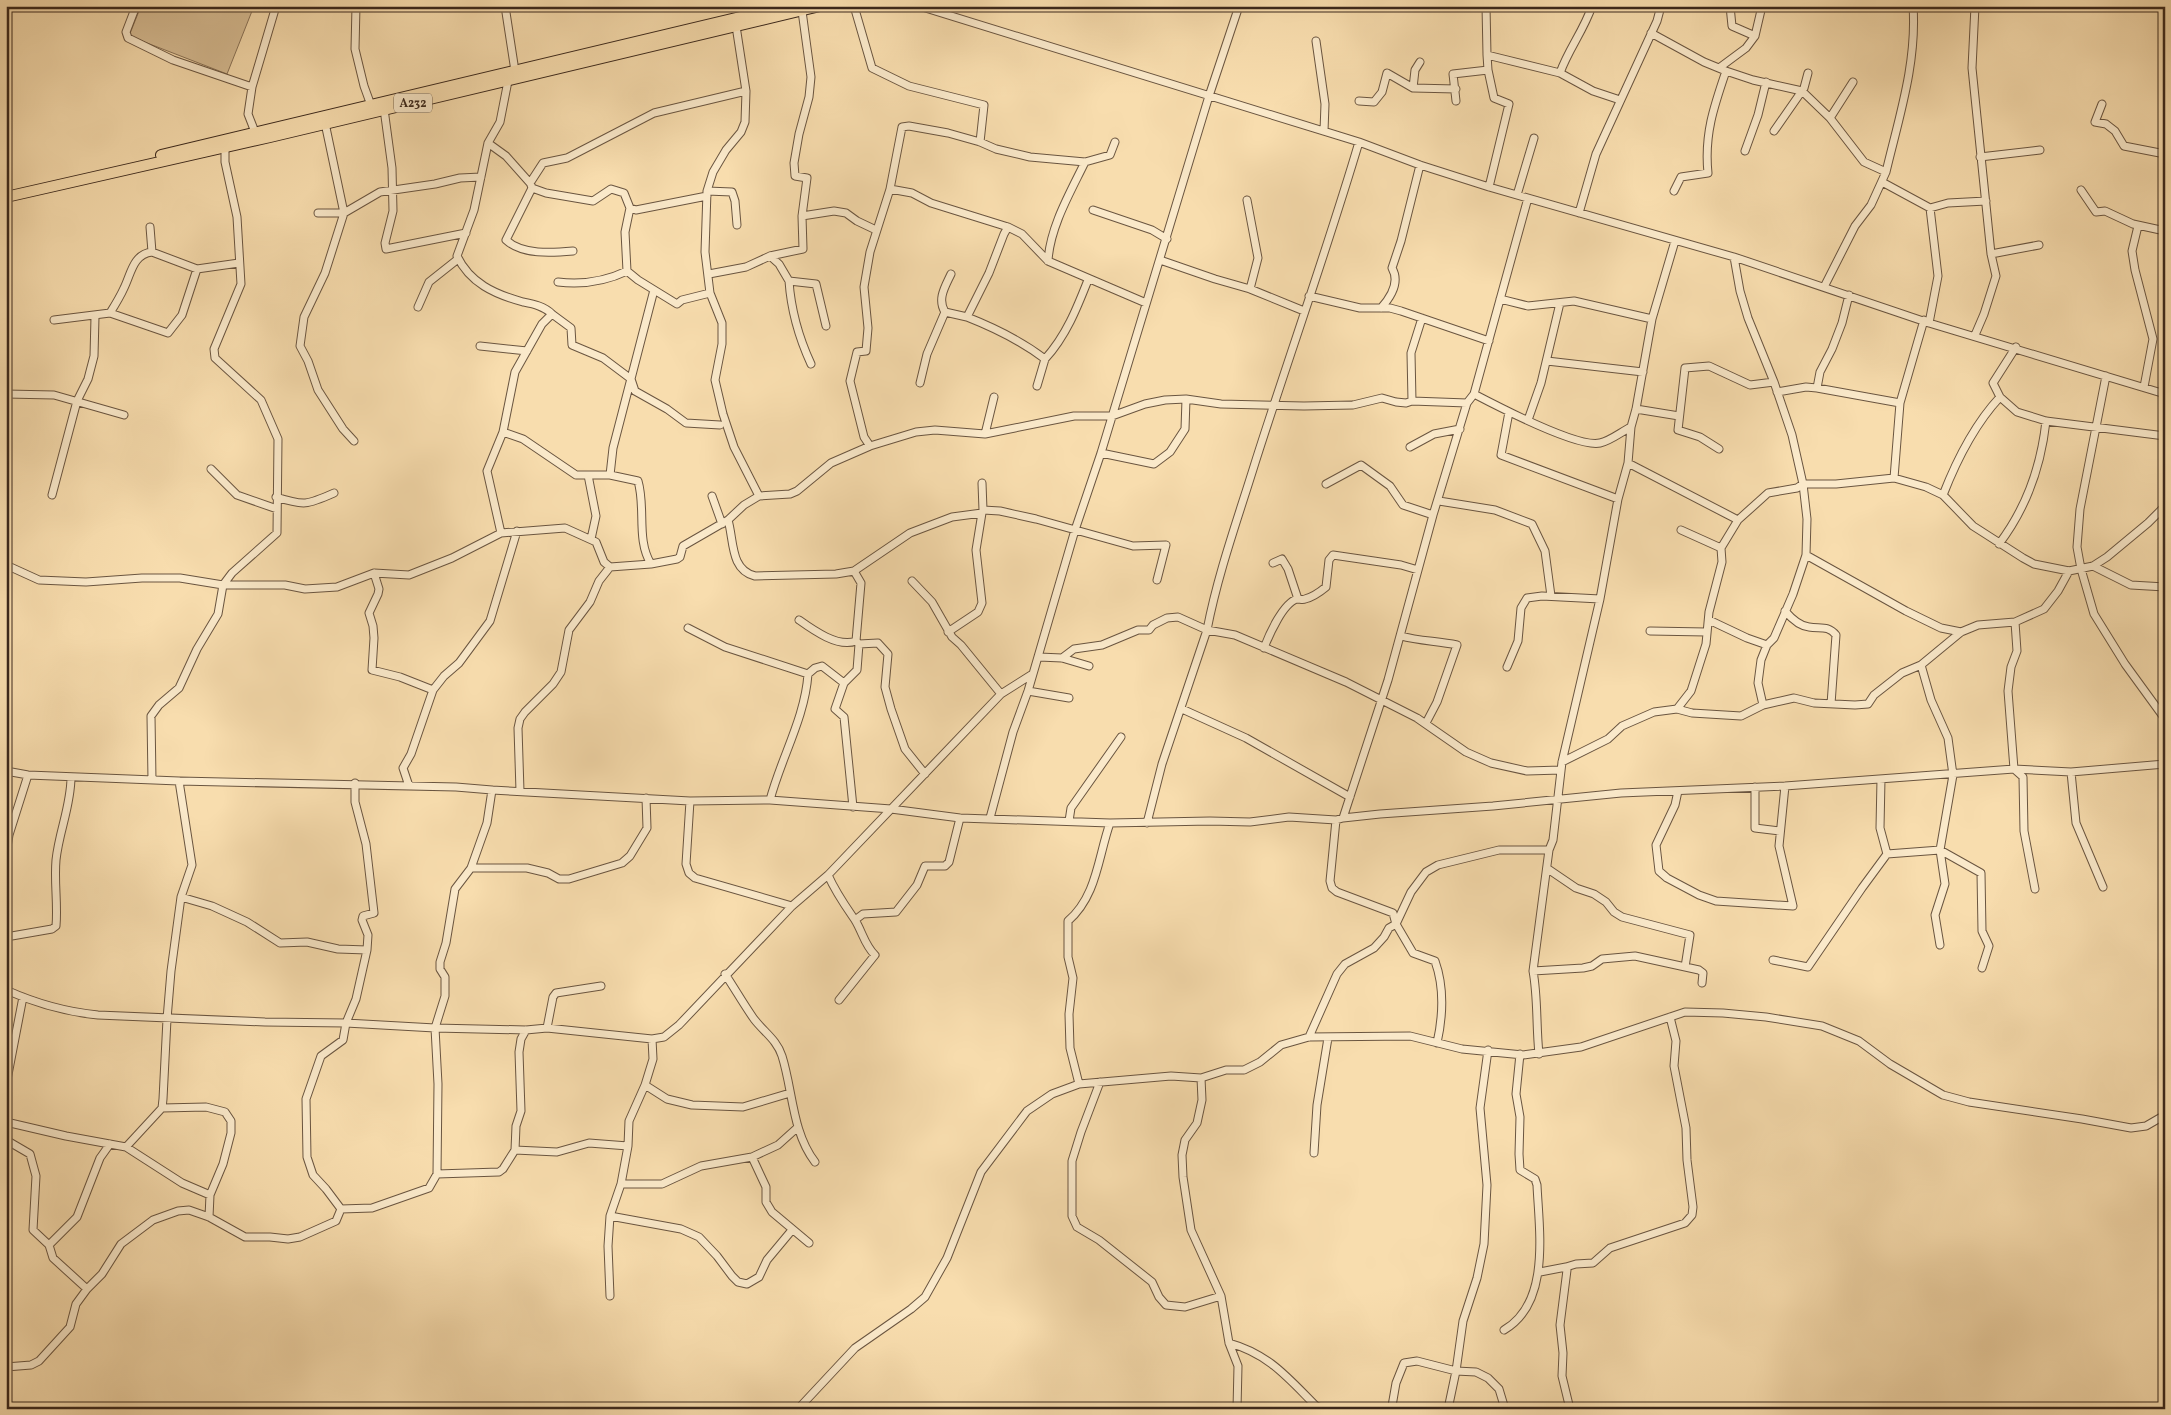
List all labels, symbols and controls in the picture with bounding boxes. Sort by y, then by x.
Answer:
road number: A232 [394,94,432,112]

